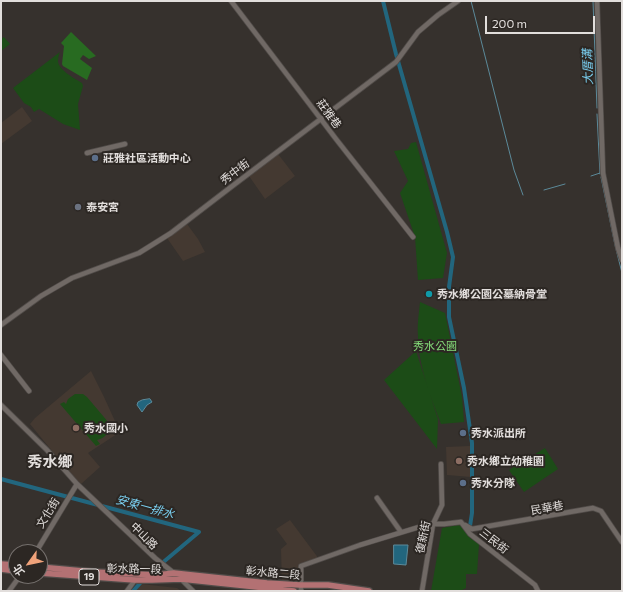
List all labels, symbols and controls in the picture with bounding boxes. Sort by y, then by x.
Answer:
scale bar [487,8,597,34]
text: 200 m [492,16,527,30]
water label: 大厝溝 [580,49,596,85]
street label: 莊雅巷 [314,97,344,131]
place label: 莊雅社區活動中心 [103,151,191,165]
marker: 莊雅社區活動中心 [90,153,100,163]
street label: 秀中街 [218,157,252,187]
place label: 泰安宮 [86,200,119,214]
marker: 泰安宮 [73,202,83,212]
place label: 秀水鄉公園公墓納骨堂 [437,287,547,301]
marker: 秀水鄉公園公墓納骨堂 [424,289,434,299]
park label: 秀水公園 [413,339,457,353]
place label: 秀水國小 [84,421,128,435]
marker: 秀水國小 [71,423,81,433]
place label: 秀水派出所 [471,426,526,440]
marker: 秀水派出所 [458,428,468,438]
district label: 秀水鄉 [28,453,72,471]
place label: 秀水鄉立幼稚園 [467,454,544,468]
marker: 秀水鄉立幼稚園 [454,456,464,466]
place label: 秀水分隊 [471,476,515,490]
marker: 秀水分隊 [458,478,468,488]
water label: 安東一排水 [114,492,176,522]
street label: 文化街 [34,496,62,530]
street label: 民華巷 [530,499,564,517]
street label: 復新街 [413,519,433,555]
street label: 中山路 [128,520,160,552]
street label: 三民街 [477,526,511,556]
north arrow [8,544,48,584]
text: 北 [10,562,27,578]
street label: 彰水路一段 [106,562,162,576]
street label: 彰水路二段 [245,564,301,582]
road number: 19 [79,569,99,585]

